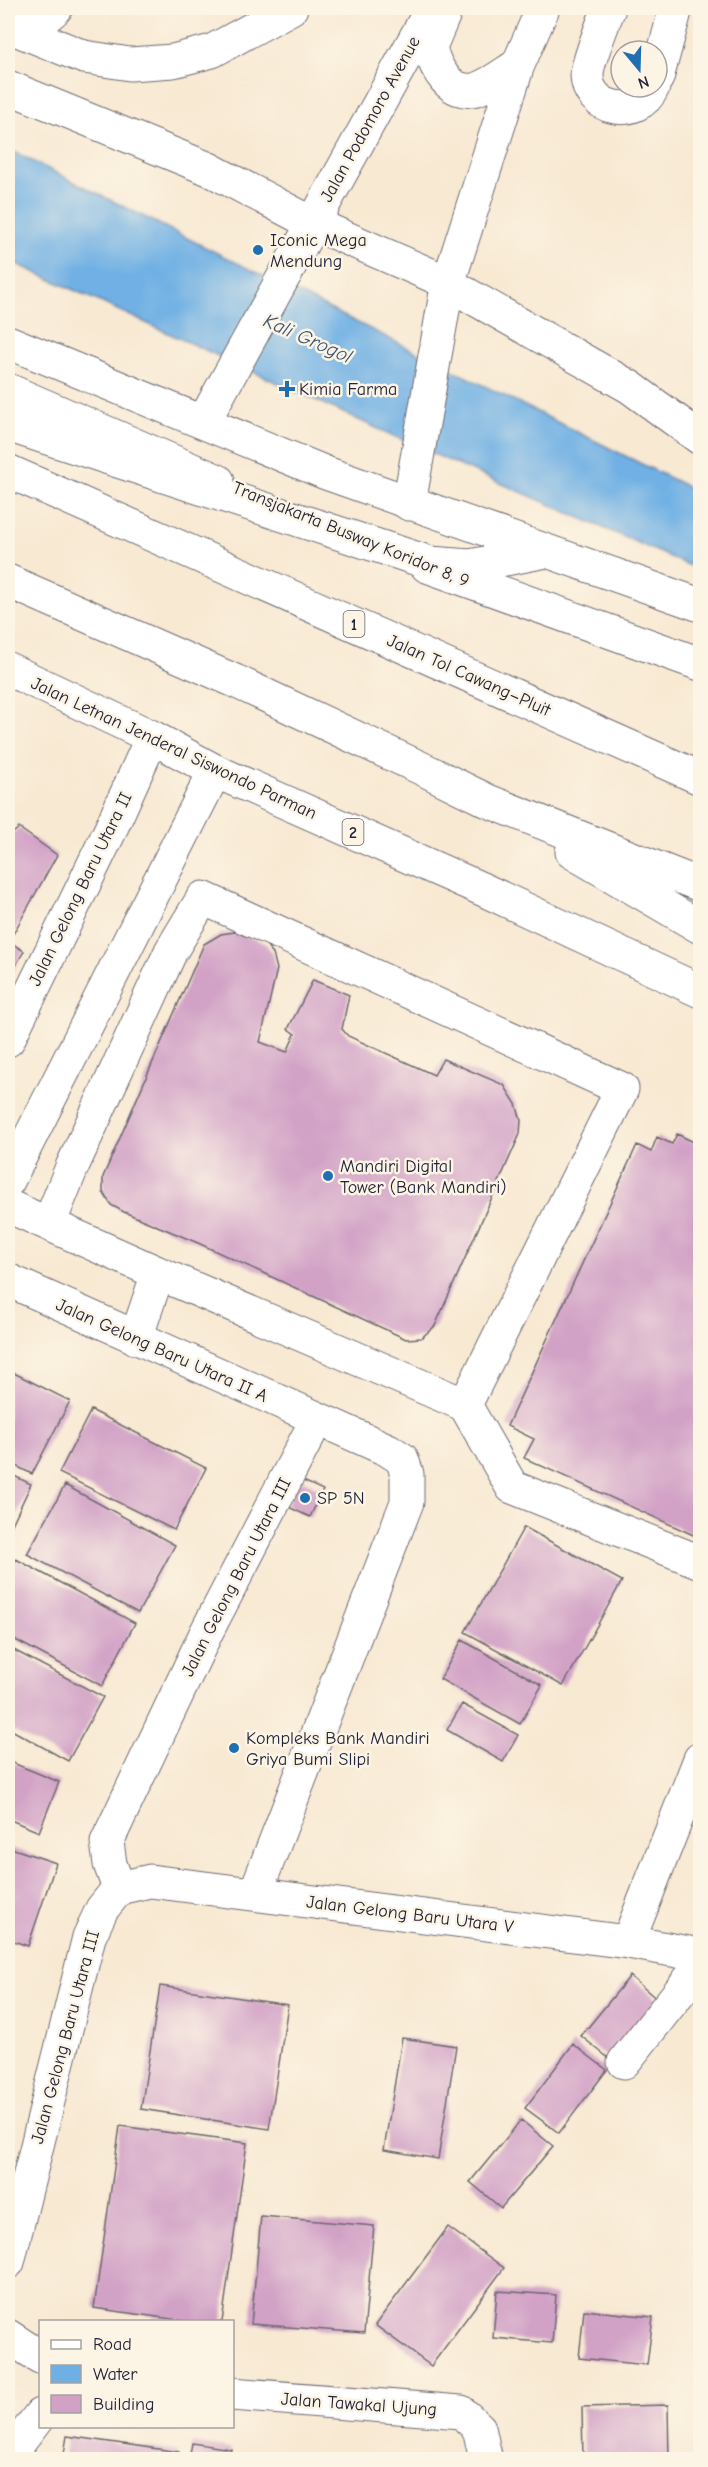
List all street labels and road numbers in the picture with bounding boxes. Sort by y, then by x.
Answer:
street label: Jalan Podomoro Avenue [316,33,425,206]
street label: Transjakarta Busway Koridor 8, 9 [229,477,472,592]
road number: 1 [344,611,364,637]
street label: Jalan Tol Cawang–Pluit [384,630,555,721]
street label: Jalan Letnan Jenderal Siswondo Parman [28,673,320,824]
street label: Jalan Gelong Baru Utara II [24,789,137,990]
road number: 2 [342,819,364,845]
street label: Jalan Gelong Baru Utara II A [53,1294,271,1407]
street label: Jalan Gelong Baru Utara III [177,1474,296,1680]
street label: Jalan Gelong Baru Utara V [305,1891,515,1938]
street label: Jalan Gelong Baru Utara III [27,1928,104,2146]
street label: Jalan Tawakal Ujung [280,2389,438,2420]

